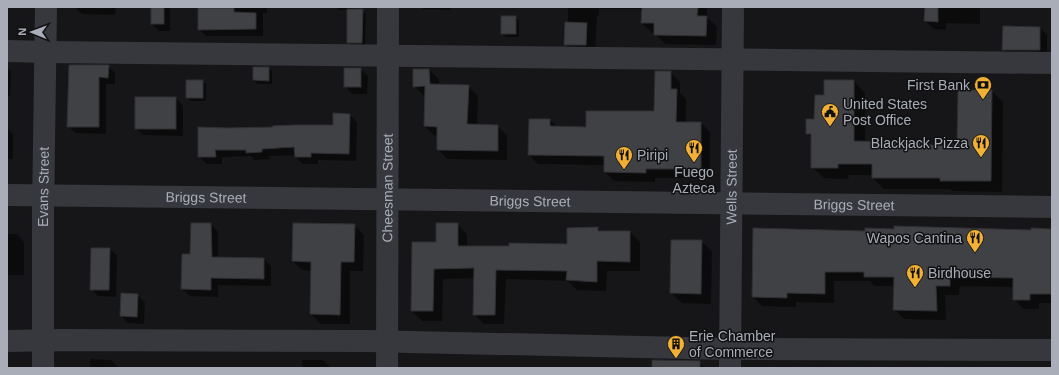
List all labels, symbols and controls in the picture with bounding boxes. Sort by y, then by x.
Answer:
north arrow [12,12,52,52]
text: N [16,28,28,36]
bank icon: First Bank [973,75,993,100]
place label: First Bank [907,77,971,93]
place label: United States Post Office [843,96,927,128]
public building icon: United States Post Office [820,102,840,127]
street label: Cheesman Street [379,133,396,243]
restaurant icon: Blackjack Pizza [971,133,991,158]
place label: Blackjack Pizza [871,135,968,151]
restaurant icon: Fuego Azteca [684,138,704,163]
restaurant icon: Piripi [614,145,634,170]
street label: Evans Street [35,147,52,227]
place label: Piripi [637,147,668,163]
street label: Wells Street [723,149,740,225]
place label: Fuego Azteca [673,164,716,196]
street label: Briggs Street [165,189,247,206]
street label: Briggs Street [489,193,571,209]
street label: Briggs Street [813,196,895,213]
restaurant icon: Wapos Cantina [965,228,985,253]
place label: Wapos Cantina [867,230,962,246]
restaurant icon: Birdhouse [905,263,925,288]
place label: Birdhouse [928,265,991,281]
place label: Erie Chamber of Commerce [689,328,776,360]
building icon: Erie Chamber of Commerce [666,334,686,359]

